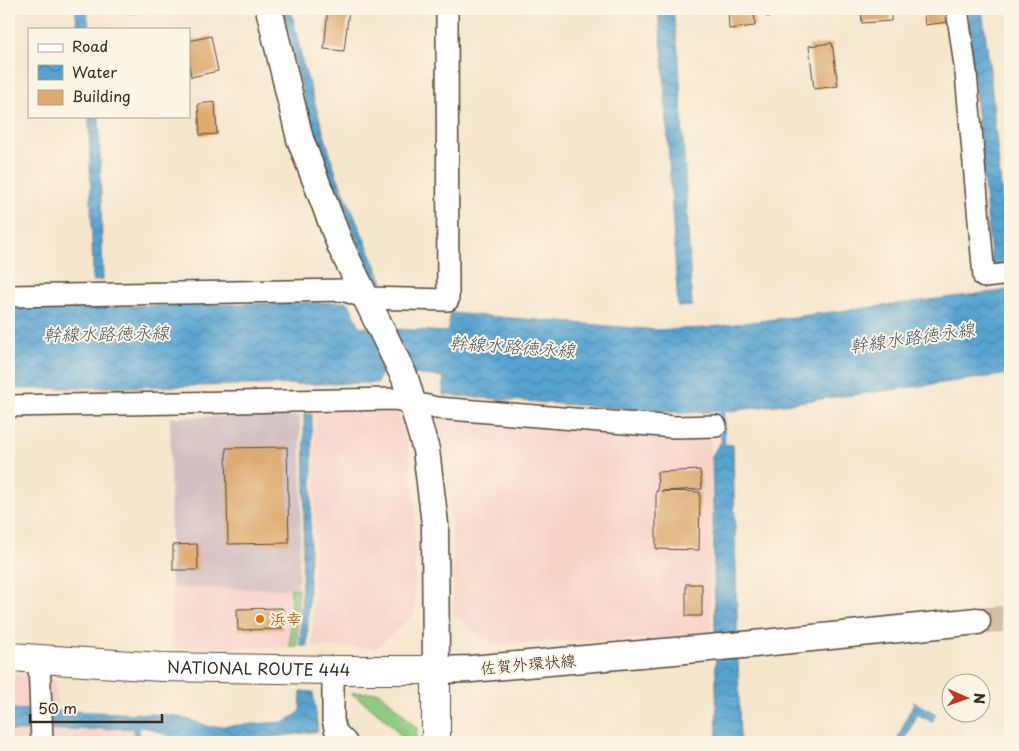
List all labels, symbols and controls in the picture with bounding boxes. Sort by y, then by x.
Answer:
legend [28,28,190,118]
text: Road [72,34,108,57]
text: Water [72,60,117,83]
text: Building [72,84,131,107]
water label: 幹線水路徳永線 [848,314,977,359]
water label: 幹線水路徳永線 [43,318,170,347]
water label: 幹線水路徳永線 [448,328,577,363]
place label: 浜幸 [270,606,302,630]
marker: 浜幸 [254,613,266,625]
street label: 佐賀外環状線 [479,647,577,679]
street label: NATIONAL ROUTE 444 [167,654,350,681]
north arrow [942,674,992,724]
scale bar [30,691,162,723]
text: N [969,693,990,704]
text: 50 m [38,696,77,719]

